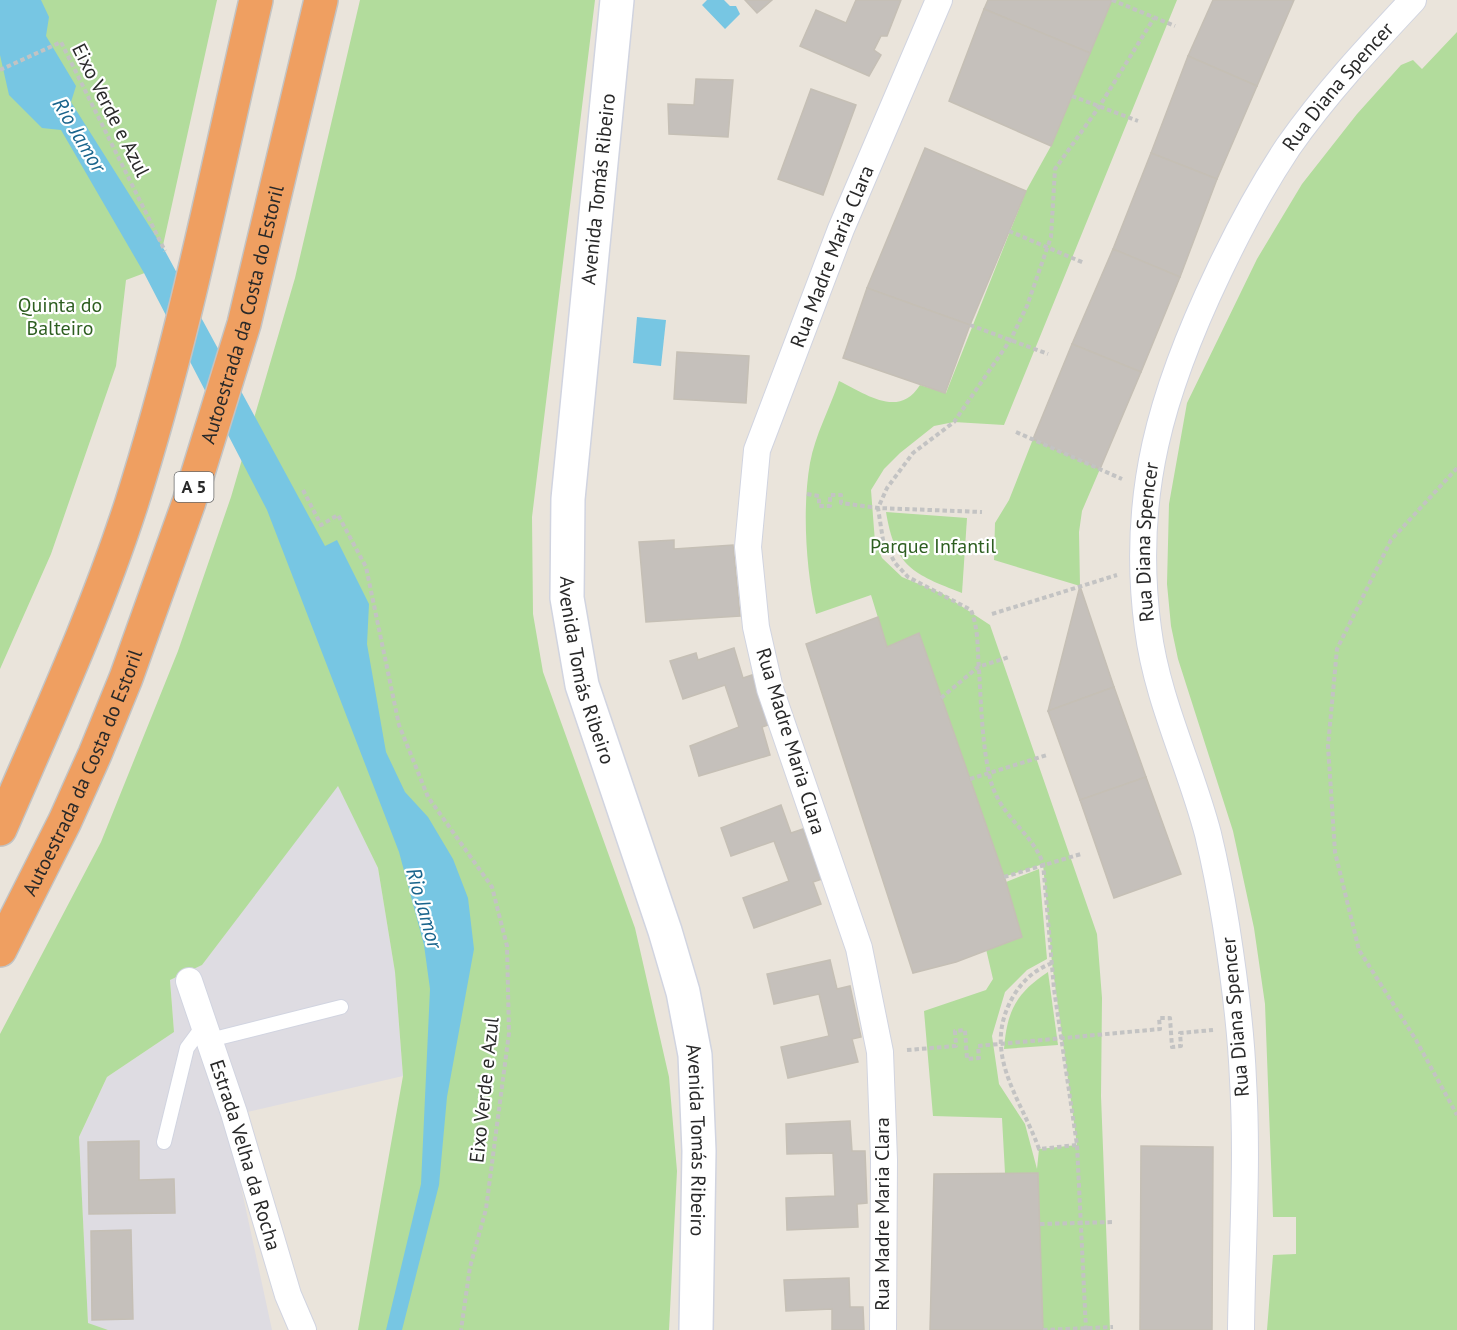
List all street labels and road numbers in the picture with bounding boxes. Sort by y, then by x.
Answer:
street label: Rua Diana Spencer [1276,16,1399,156]
street label: Eixo Verde e Azul [66,39,156,181]
street label: Avenida Tomás Ribeiro [575,92,621,286]
street label: Rua Madre Maria Clara [784,161,880,351]
street label: Autoestrada da Costa do Estoril [195,182,290,447]
street label: Rua Diana Spencer [1130,460,1165,623]
road number: A 5 [174,472,214,502]
street label: Avenida Tomás Ribeiro [554,576,621,768]
street label: Rua Madre Maria Clara [750,645,832,837]
street label: Autoestrada da Costa do Estoril [16,646,148,900]
street label: Rua Diana Spencer [1215,936,1255,1098]
street label: Eixo Verde e Azul [463,1016,505,1164]
street label: Avenida Tomás Ribeiro [680,1041,712,1236]
street label: Estrada Velha da Rocha [204,1056,287,1253]
street label: Rua Madre Maria Clara [869,1117,895,1311]

